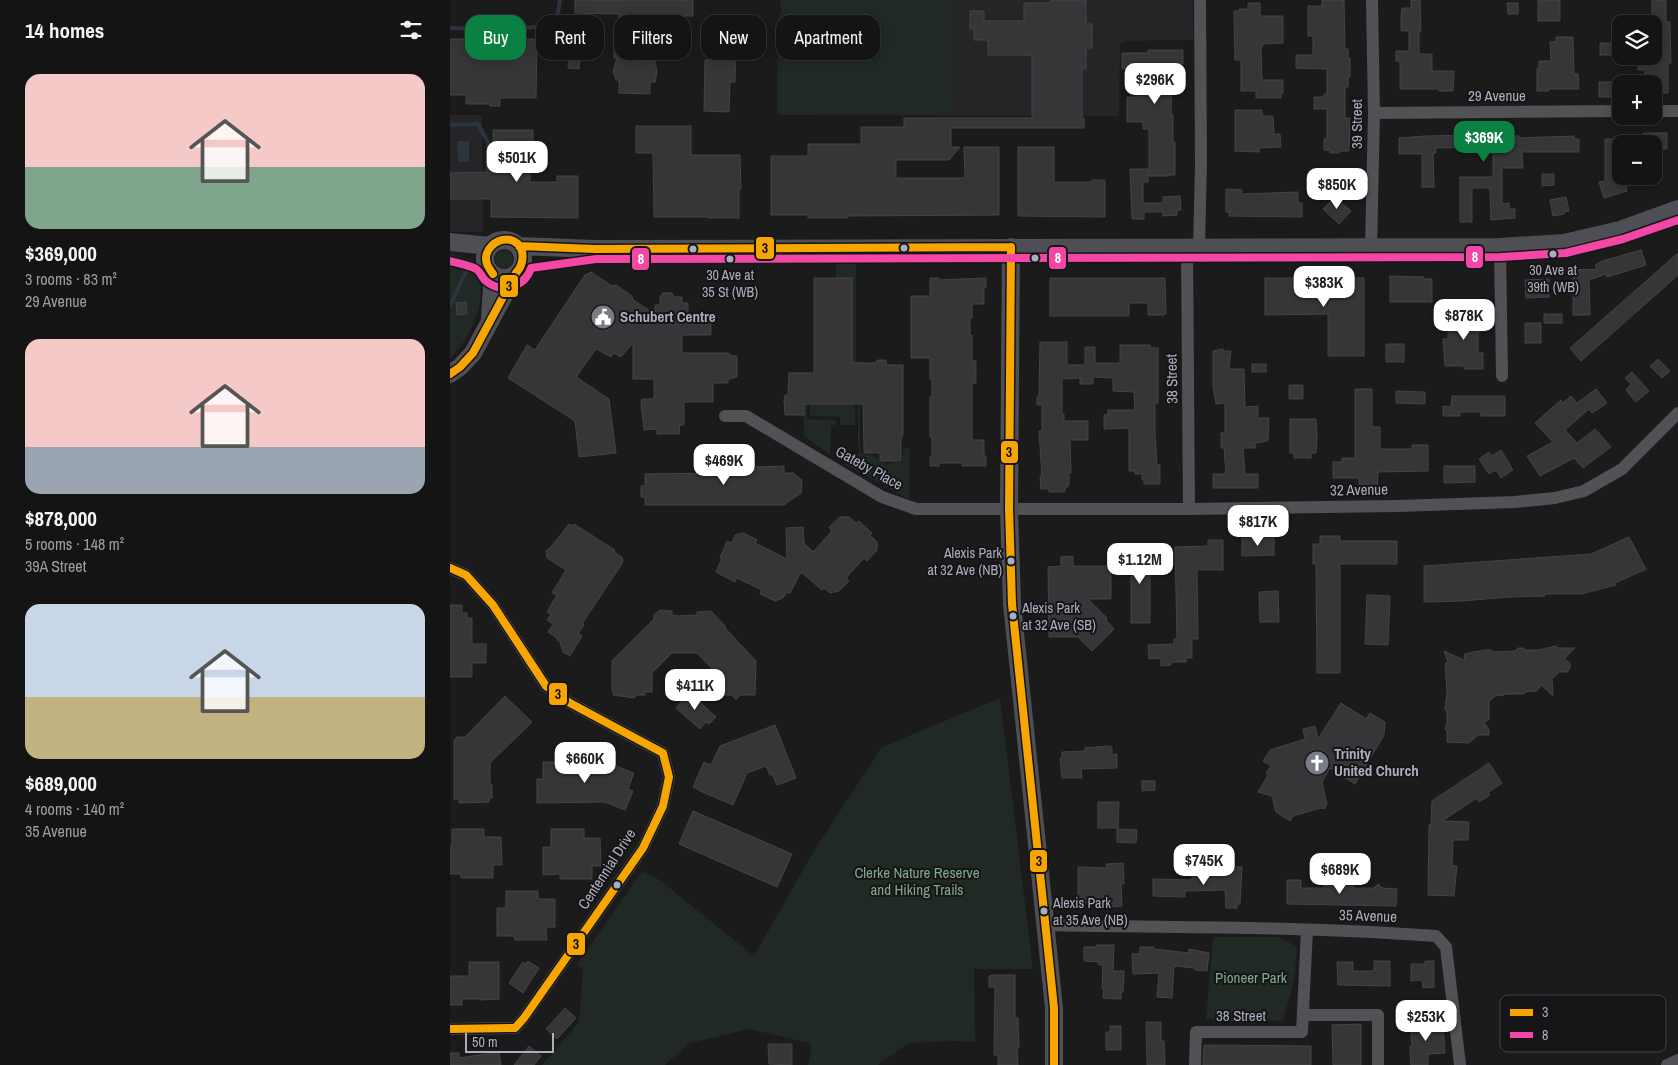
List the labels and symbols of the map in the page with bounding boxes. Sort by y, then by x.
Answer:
pin: $296K [1120,62,1190,105]
street label: 29 Avenue [1468,85,1526,106]
street label: 39 Street [1346,98,1367,149]
pin: $369K [1449,120,1519,163]
pin: $501K [482,140,552,183]
pin: $850K [1302,168,1372,210]
line badge: 3 [755,236,775,260]
text: 3 [762,239,768,257]
unlabelled marker [899,243,909,253]
unlabelled marker [688,244,698,254]
line badge: 8 [1465,245,1484,269]
line badge: 8 [1048,246,1067,270]
line badge: 8 [631,247,650,271]
text: 8 [1472,248,1478,266]
text: 8 [1055,249,1061,267]
marker: 30 Ave at 39th (WB) [1548,249,1558,259]
text: 8 [638,250,644,268]
unlabelled marker [1030,253,1040,263]
marker: 30 Ave at 35 St (WB) [725,254,735,264]
place label: 30 Ave at 39th (WB) [1527,261,1579,296]
place label: 30 Ave at 35 St (WB) [702,266,758,301]
pin: $383K [1289,266,1359,308]
line badge: 3 [499,274,519,298]
text: 3 [506,277,512,295]
pin: $878K [1429,298,1499,341]
public building icon: Schubert Centre [590,304,616,330]
place label: Schubert Centre [620,306,716,327]
street label: 38 Street [1161,353,1182,404]
street label: Gateby Place [832,440,907,495]
line badge: 3 [1000,440,1019,464]
text: 3 [1006,443,1012,461]
pin: $469K [689,444,759,486]
street label: 32 Avenue [1330,478,1388,501]
pin: $817K [1223,504,1293,547]
pin: $1.12M [1099,542,1181,585]
place label: Alexis Park at 32 Ave (NB) [928,544,1002,579]
marker: Alexis Park at 32 Ave (NB) [1006,556,1016,566]
place label: Alexis Park at 32 Ave (SB) [1021,599,1096,634]
marker: Alexis Park at 32 Ave (SB) [1008,611,1018,621]
pin: $411K [660,668,730,711]
line badge: 3 [548,682,568,706]
text: 3 [555,685,561,703]
pin: $660K [550,742,620,784]
place label: Trinity United Church [1334,743,1419,781]
church icon: Trinity United Church [1304,750,1330,776]
street label: Centennial Drive [573,824,641,913]
pin: $745K [1169,844,1239,886]
line badge: 3 [1029,849,1048,873]
text: 3 [1036,852,1042,870]
pin: $689K [1305,852,1375,895]
park label: Clerke Nature Reserve and Hiking Trails [854,862,980,900]
unlabelled marker [612,880,622,890]
place label: Alexis Park at 35 Ave (NB) [1052,894,1128,929]
street label: 35 Avenue [1339,904,1397,927]
marker: Alexis Park at 35 Ave (NB) [1039,906,1049,916]
line badge: 3 [566,932,586,956]
text: 3 [573,935,579,953]
park label: Pioneer Park [1215,967,1288,988]
legend [1500,995,1666,1052]
pin: $253K [1391,1000,1461,1042]
text: 3 [1542,1003,1548,1021]
street label: 38 Street [1216,1005,1267,1026]
text: 8 [1542,1026,1548,1044]
scale bar [465,1030,554,1053]

